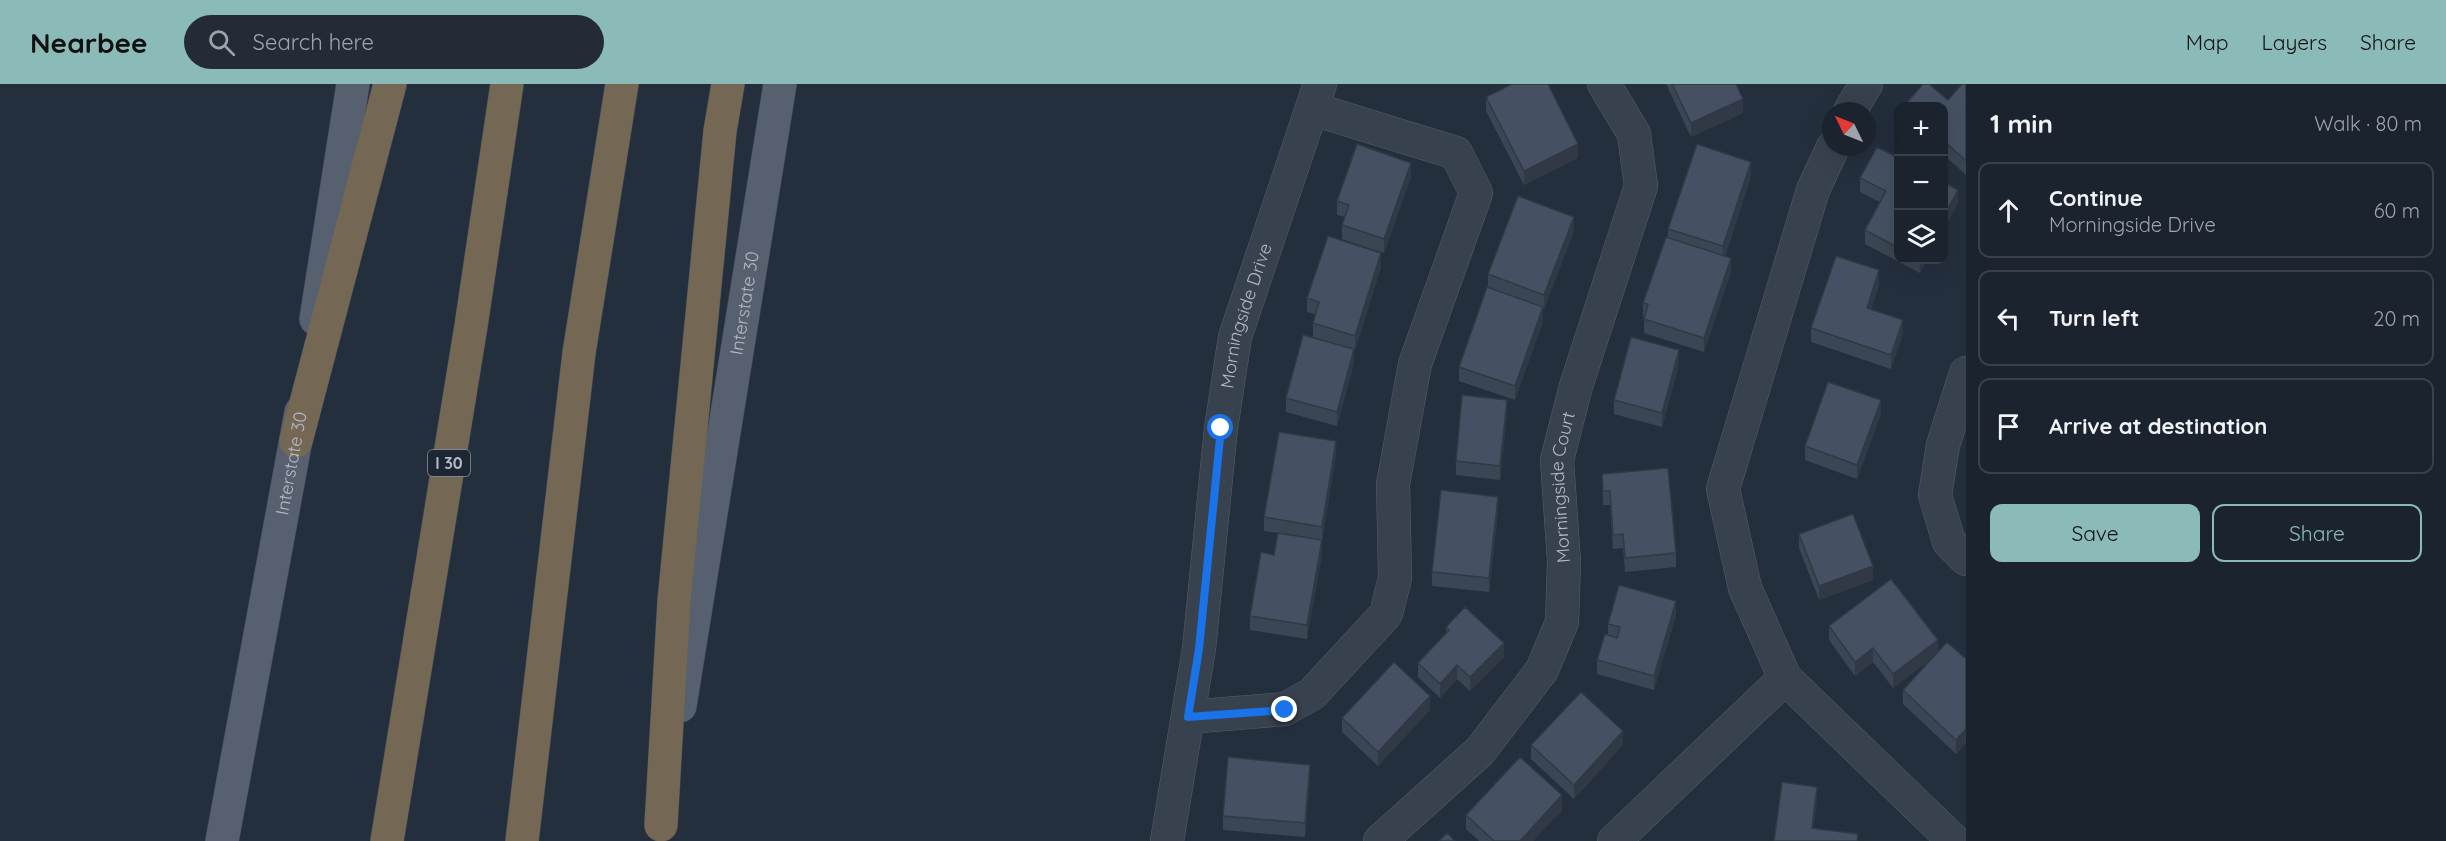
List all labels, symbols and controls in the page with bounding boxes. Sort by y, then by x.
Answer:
search box [184,15,604,69]
text: Nearbee [30,25,148,60]
icon: search [205,26,238,59]
text: Search here [253,28,374,56]
text: Map [2186,29,2229,55]
text: Layers [2262,29,2327,55]
text: Share [2360,29,2416,55]
north arrow [1822,102,1876,156]
map controls [1894,102,1948,264]
button: + [1894,102,1948,156]
text: 1 min [1990,107,2053,140]
text: Walk · 80 m [2314,111,2422,136]
button: − [1894,156,1948,210]
text: Continue [2049,184,2143,212]
icon: ahead [1992,194,2025,227]
text: 60 m [2374,198,2420,223]
button: layers [1894,210,1948,264]
text: Morningside Drive [2049,212,2216,237]
street label: Morningside Drive [1215,240,1277,390]
street label: Interstate 30 [725,250,764,357]
icon: left [1992,302,2025,335]
text: Turn left [2049,304,2139,332]
text: 20 m [2373,306,2420,331]
street label: Morningside Court [1545,409,1580,564]
street label: Interstate 30 [270,410,312,517]
icon: arrive [1992,410,2025,443]
text: Arrive at destination [2049,412,2267,440]
route start [1207,414,1233,440]
road number: I 30 [428,450,470,476]
button: Save [1990,504,2200,562]
button: Share [2212,504,2422,562]
route end [1271,696,1297,722]

